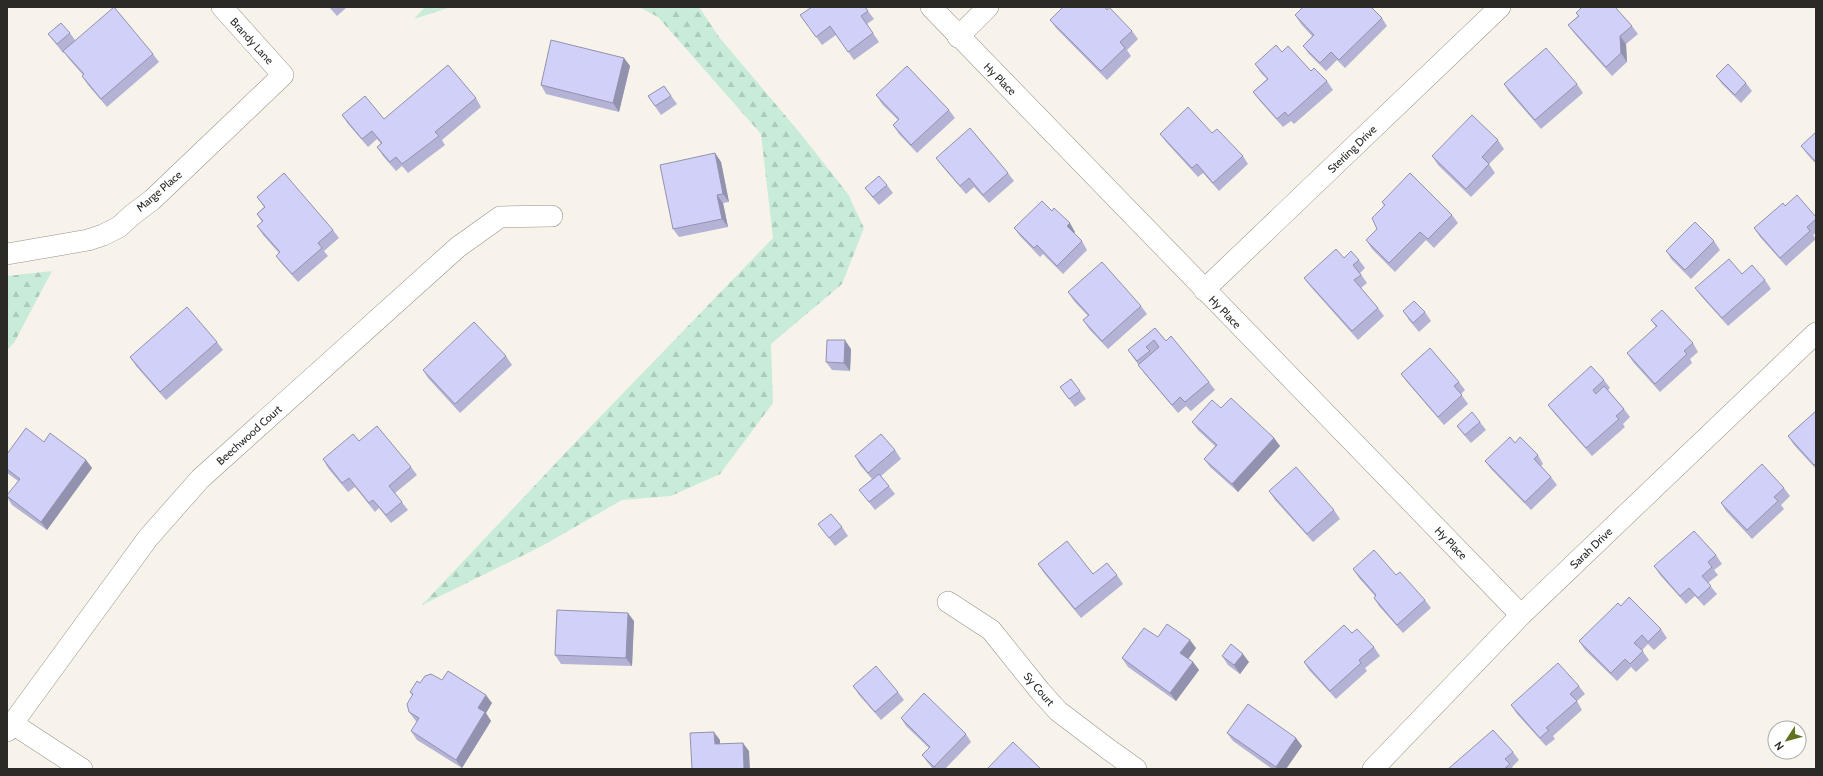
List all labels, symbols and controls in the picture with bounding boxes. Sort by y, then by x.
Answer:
street label: Brandy Lane [227,15,277,68]
street label: Hy Place [981,60,1019,98]
street label: Sterling Drive [1325,122,1380,176]
street label: Marge Place [133,167,185,215]
street label: Hy Place [1206,293,1244,332]
street label: Beechwood Court [214,402,285,468]
street label: Hy Place [1432,524,1470,563]
street label: Sarah Drive [1567,524,1615,572]
street label: Sy Court [1021,669,1058,709]
north arrow [1767,720,1807,760]
text: N [1771,739,1787,753]

